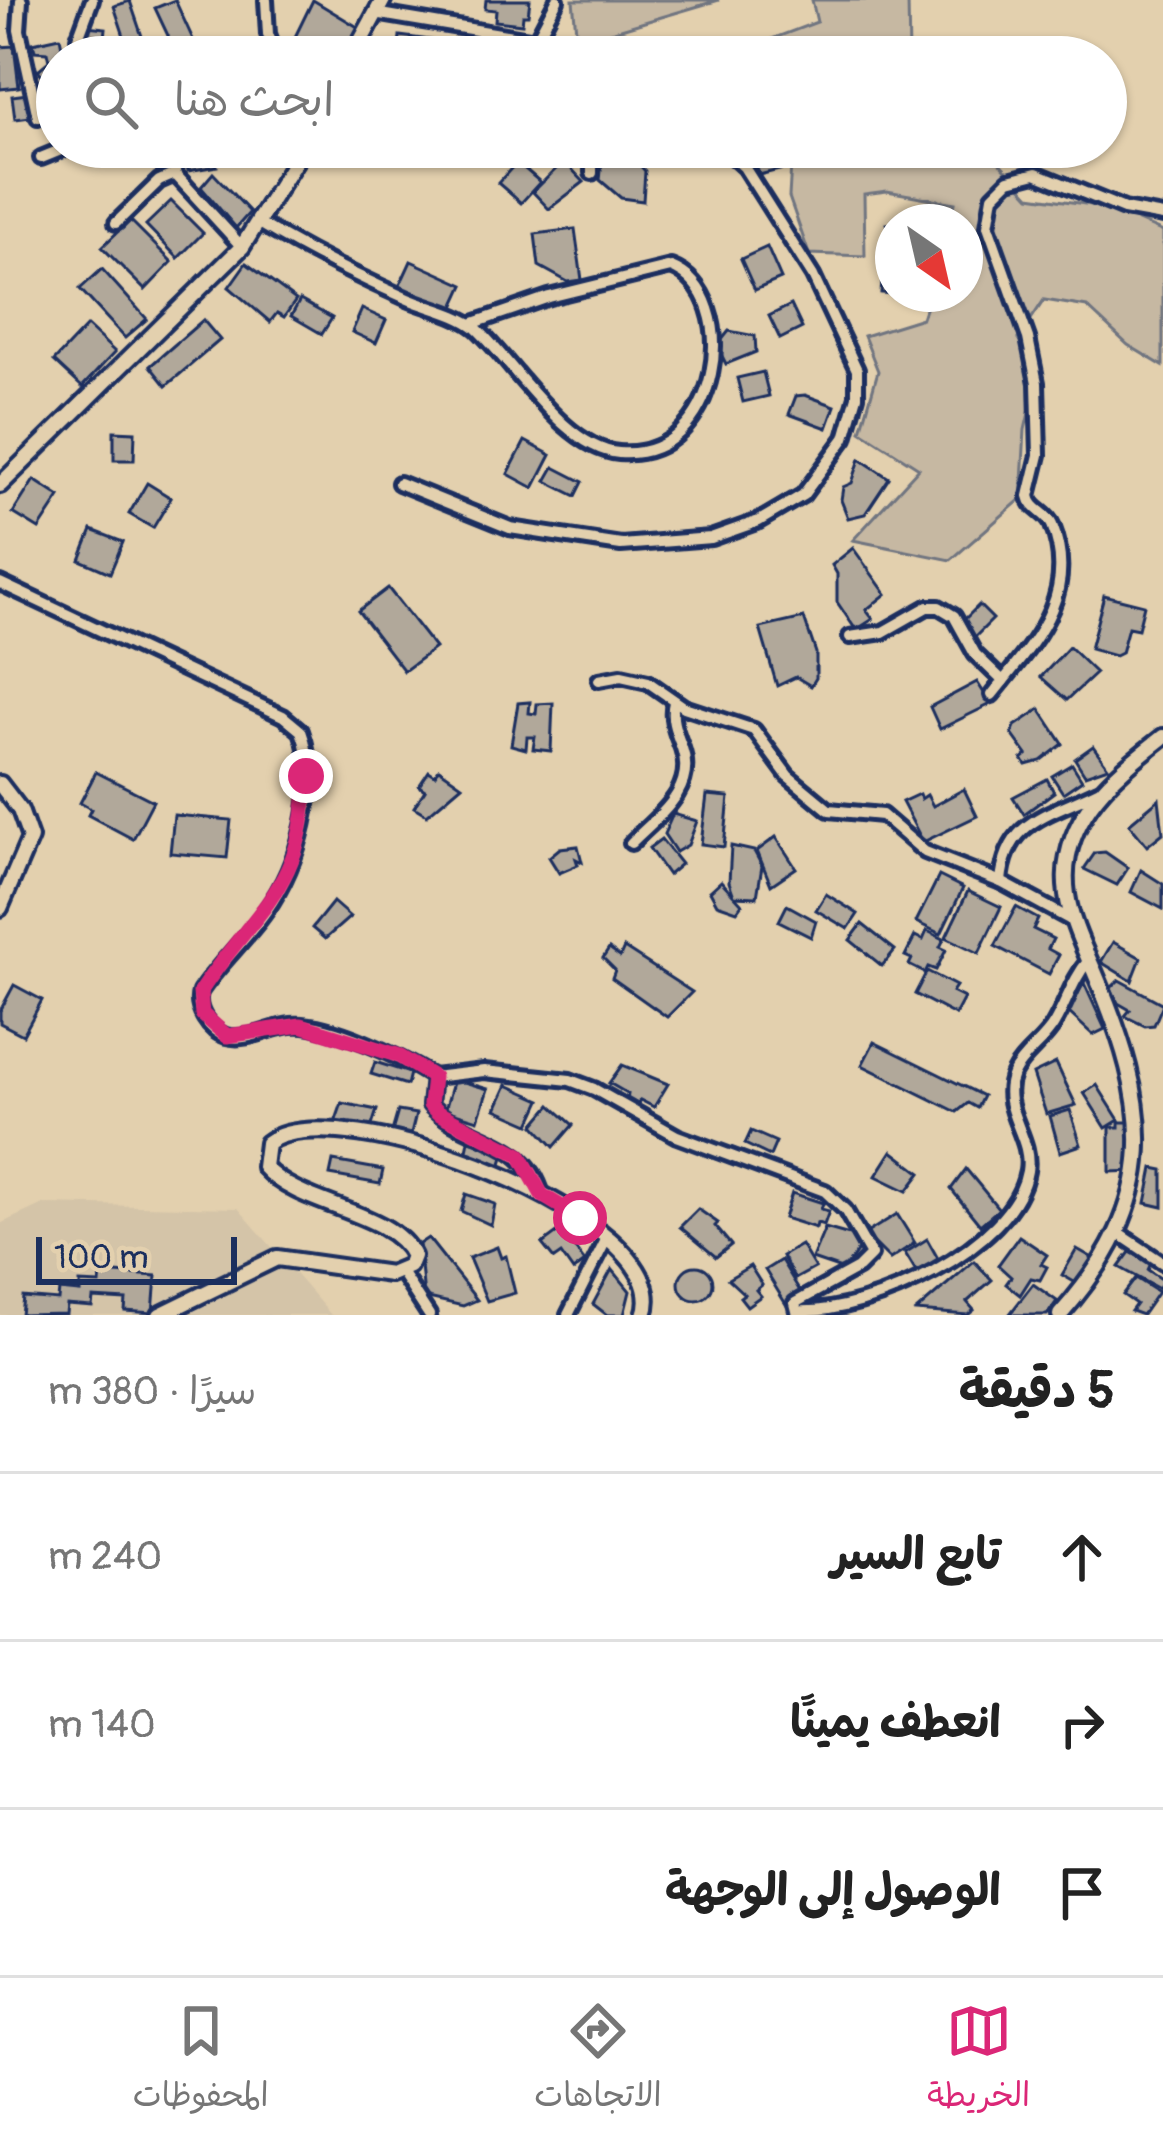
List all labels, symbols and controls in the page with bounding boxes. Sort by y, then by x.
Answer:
search box [36,36,1127,168]
icon: search [78,69,144,135]
text: ابحث هنا [174,73,334,129]
north arrow [875,204,983,312]
route end [279,749,333,803]
route start [553,1191,607,1245]
scale bar [36,1231,237,1284]
text: 100 m [54,1237,148,1278]
text: 5 دقيقة [959,1359,1115,1423]
text: سيرًا · 380 m [48,1367,257,1416]
icon: ahead [1049,1524,1115,1590]
text: تابع السير [831,1527,1001,1583]
text: 240 m [48,1532,162,1581]
icon: right [1049,1692,1115,1758]
text: انعطف يمينًا [790,1695,1001,1751]
text: 140 m [48,1700,156,1749]
icon: arrive [1049,1860,1115,1926]
text: الوصول إلى الوجهة [665,1863,1001,1919]
tab: المحفوظات [133,1998,269,2124]
tab: الاتجاهات [534,1998,662,2124]
tab: الخريطة [927,1998,1030,2124]

